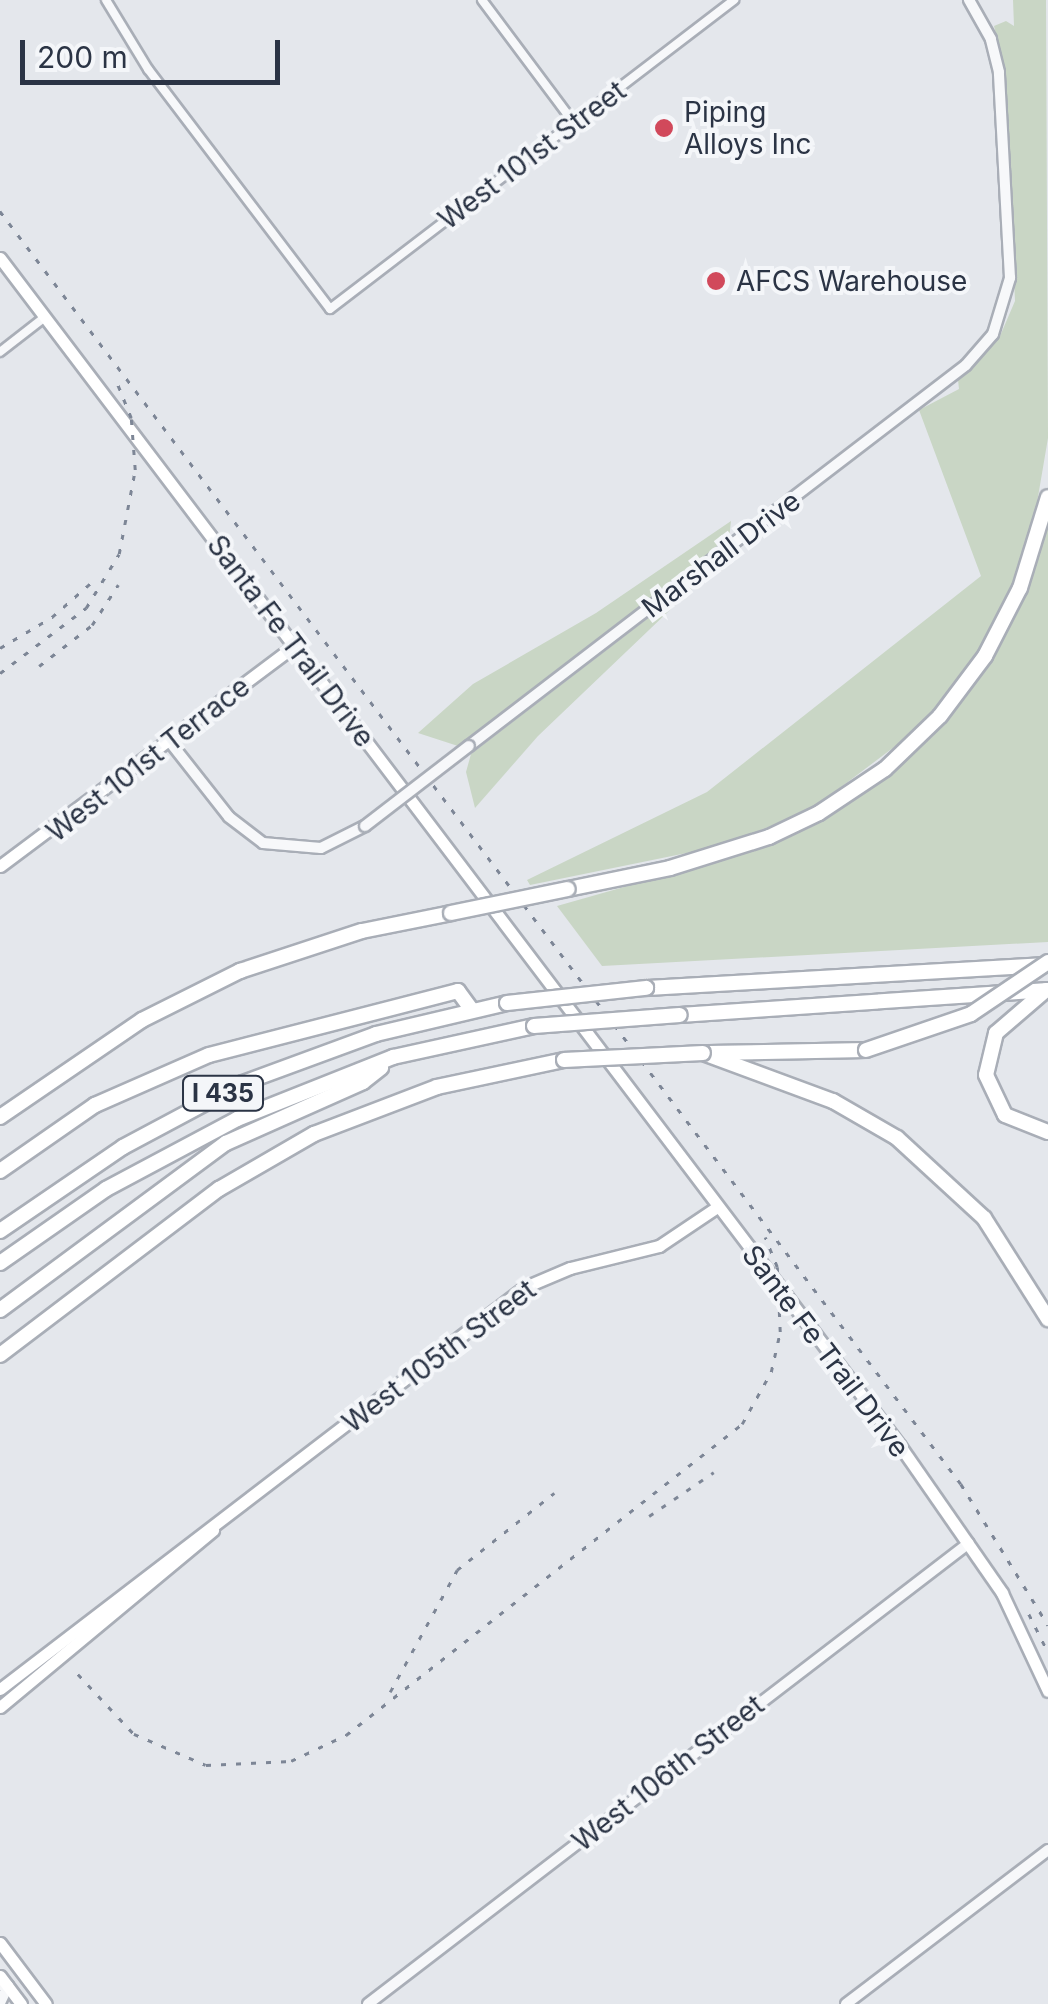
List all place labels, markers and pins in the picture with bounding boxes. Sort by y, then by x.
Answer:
place label: Piping Alloys Inc [684,95,812,161]
marker: Piping Alloys Inc [653,117,675,139]
place label: AFCS Warehouse [736,264,967,298]
marker: AFCS Warehouse [705,270,727,292]

